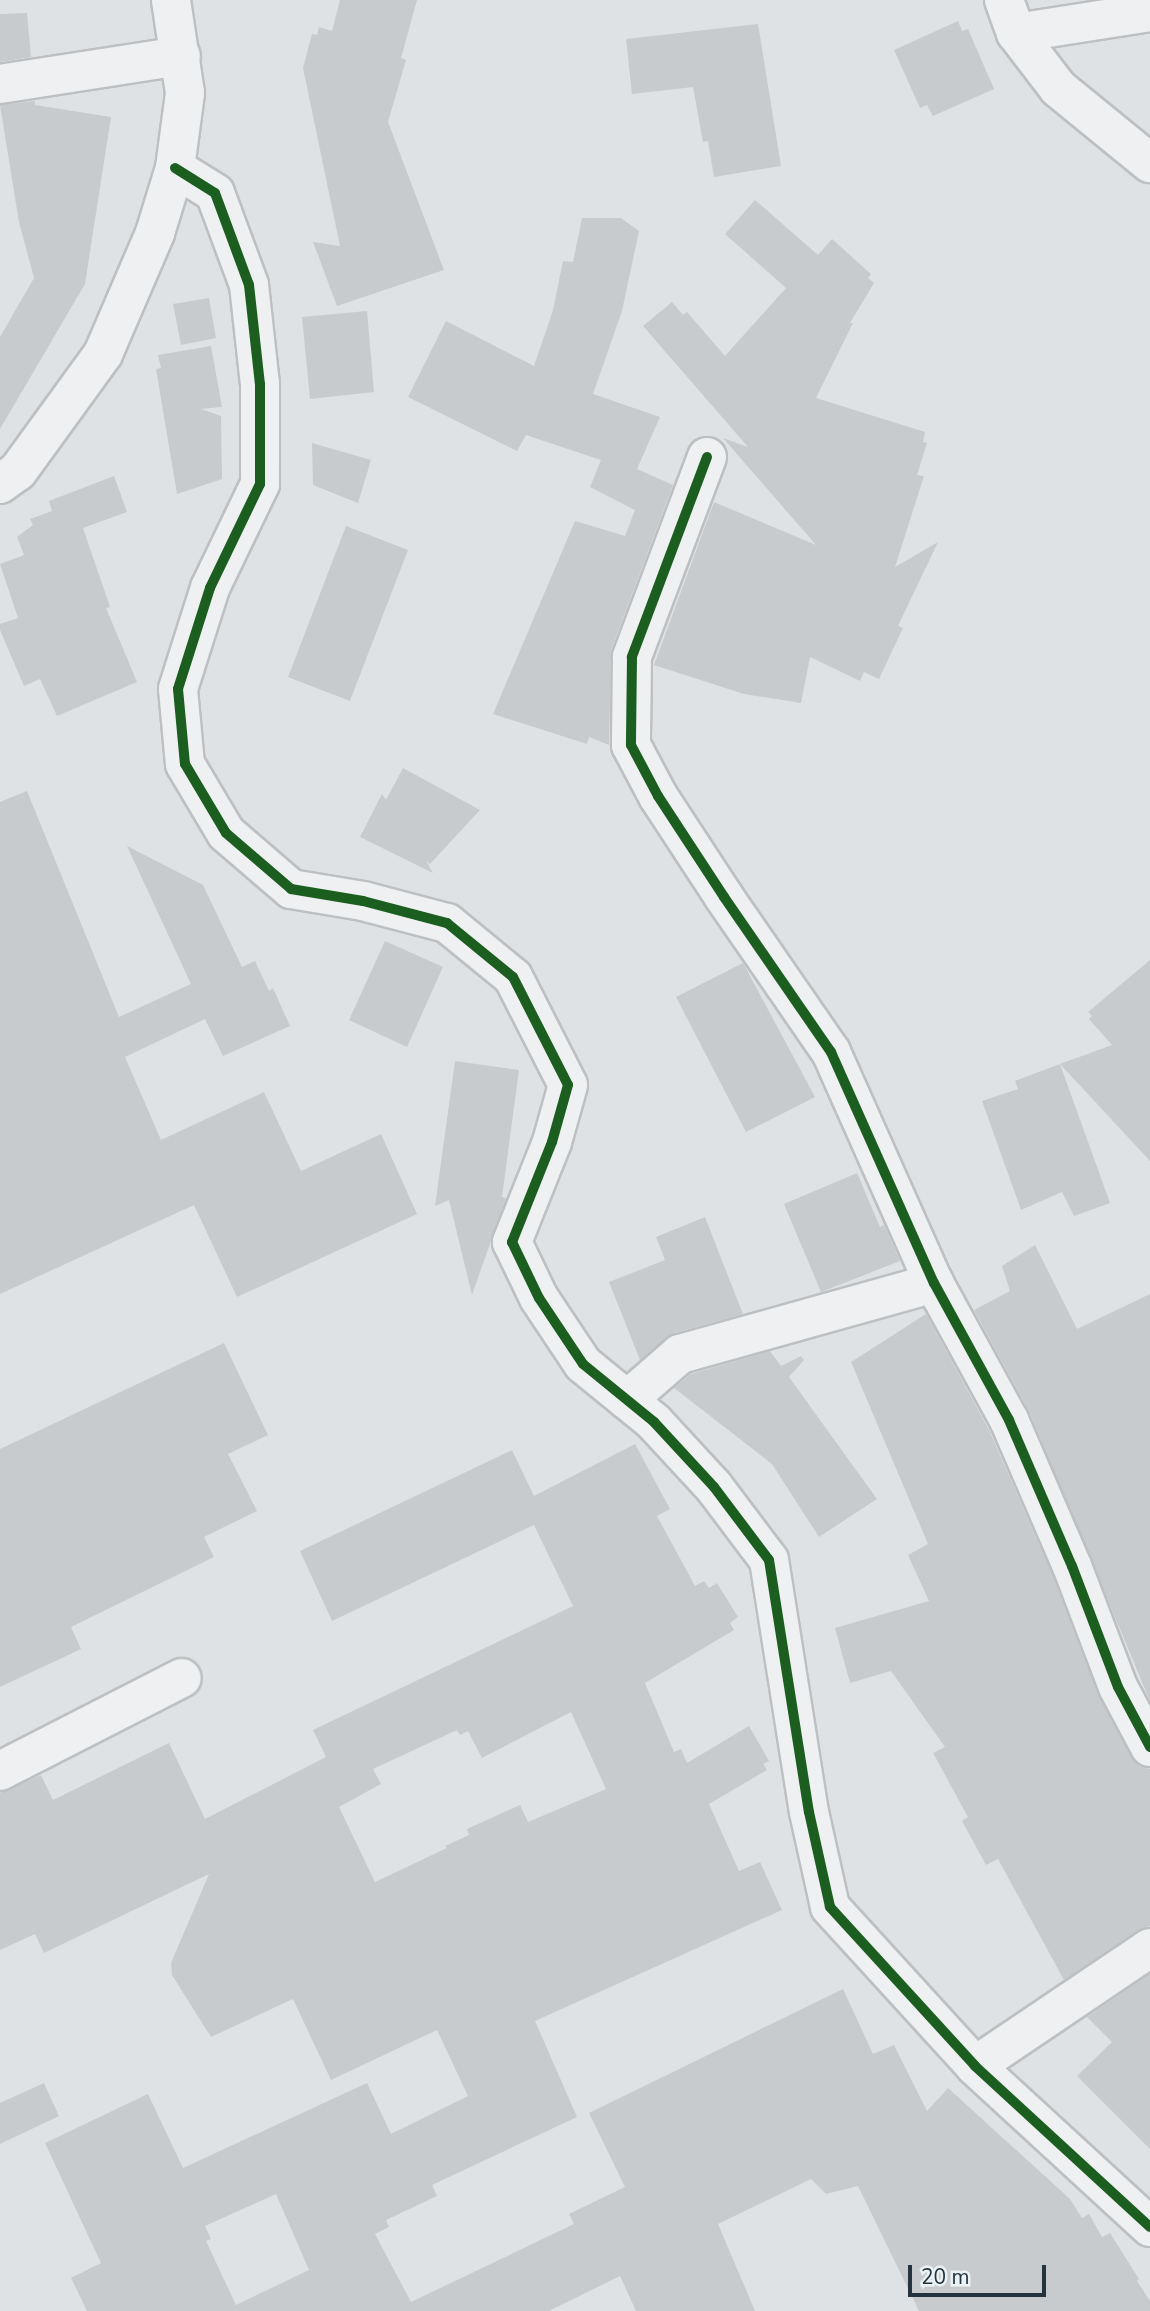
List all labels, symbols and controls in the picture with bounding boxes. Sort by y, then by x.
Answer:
scale bar [912,2252,1050,2296]
text: 20 m [921,2263,970,2291]

